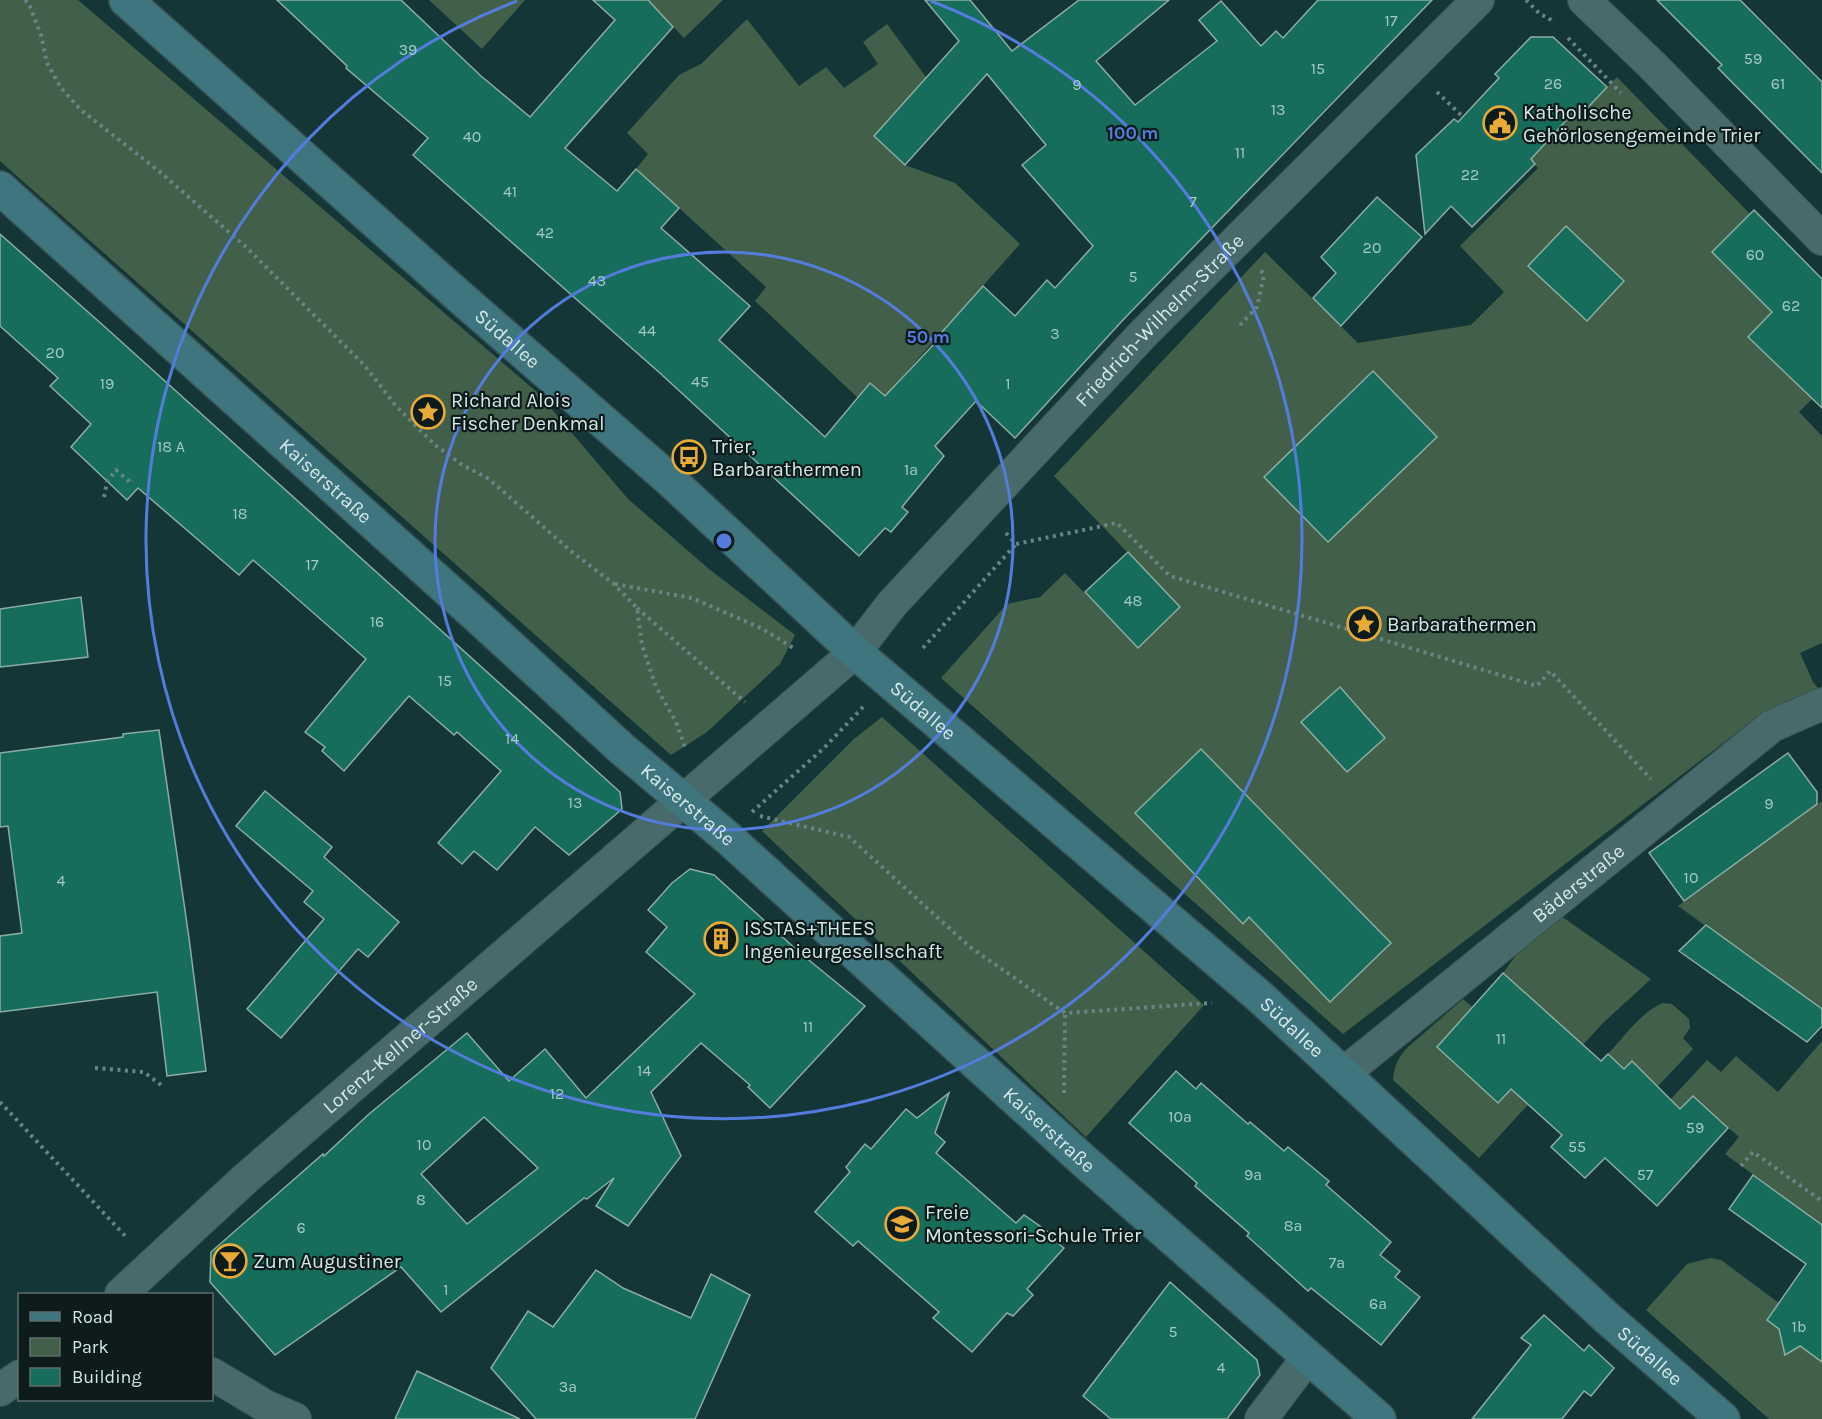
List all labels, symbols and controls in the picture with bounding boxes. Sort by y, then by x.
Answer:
house number: 17 [1385,11,1398,30]
house number: 39 [399,40,417,59]
house number: 59 [1744,49,1762,68]
house number: 15 [1311,59,1325,78]
house number: 26 [1544,74,1562,93]
house number: 61 [1771,74,1785,93]
house number: 9 [1072,75,1082,94]
house number: 13 [1271,100,1285,119]
place label: Katholische Gehörlosengemeinde Trier [1523,101,1761,147]
public building icon: Katholische Gehörlosengemeinde Trier [1482,105,1518,141]
text: 100 m [1108,122,1158,144]
house number: 40 [463,127,481,146]
house number: 11 [1235,143,1245,162]
house number: 22 [1461,165,1479,184]
house number: 41 [503,182,517,201]
house number: 7 [1189,192,1197,211]
house number: 42 [536,223,554,242]
street label: Friedrich-Wilhelm-Straße [1071,229,1249,411]
house number: 20 [1363,238,1381,257]
house number: 60 [1746,245,1764,264]
house number: 5 [1128,267,1138,286]
house number: 43 [588,271,606,290]
house number: 62 [1782,296,1800,315]
street label: Südallee [470,304,545,373]
house number: 44 [638,321,656,340]
house number: 3 [1050,324,1060,343]
text: 50 m [906,326,950,348]
house number: 20 [46,343,64,362]
house number: 45 [691,372,709,391]
house number: 19 [100,374,114,393]
house number: 1 [1005,374,1011,393]
place label: Richard Alois Fischer Denkmal [451,389,605,435]
place icon: Richard Alois Fischer Denkmal [410,394,446,430]
street label: Kaiserstraße [275,434,376,528]
place label: Trier, Barbarathermen [712,435,862,481]
house number: 18 A [157,437,185,456]
bus stop icon: Trier, Barbarathermen [671,439,707,475]
house number: 1a [904,460,918,479]
house number: 18 [232,504,248,523]
centre of rings [714,531,734,551]
house number: 17 [306,555,319,574]
house number: 48 [1124,591,1142,610]
place icon: Barbarathermen [1346,606,1382,642]
house number: 16 [370,612,384,631]
place label: Barbarathermen [1387,613,1537,636]
house number: 15 [438,671,452,690]
street label: Südallee [886,676,961,745]
house number: 14 [505,729,519,748]
street label: Kaiserstraße [636,759,740,851]
house number: 13 [568,793,582,812]
house number: 9 [1764,794,1774,813]
street label: Bäderstraße [1528,839,1629,928]
house number: 10 [1684,868,1698,887]
house number: 4 [57,871,66,890]
place label: ISSTAS+THEES Ingenieurgesellschaft [744,917,943,963]
building icon: ISSTAS+THEES Ingenieurgesellschaft [703,921,739,957]
street label: Lorenz-Kellner-Straße [318,972,482,1119]
street label: Südallee [1255,992,1329,1062]
house number: 11 [803,1017,813,1036]
house number: 11 [1496,1029,1506,1048]
house number: 14 [637,1061,651,1080]
street label: Kaiserstraße [998,1082,1100,1177]
house number: 12 [550,1084,564,1103]
house number: 10a [1168,1107,1192,1126]
house number: 59 [1686,1118,1704,1137]
house number: 10 [417,1135,431,1154]
house number: 55 [1568,1137,1586,1156]
house number: 9a [1244,1165,1262,1184]
house number: 57 [1637,1165,1654,1184]
house number: 8 [416,1190,426,1209]
place label: Freie Montessori-Schule Trier [925,1201,1142,1247]
school or university icon: Freie Montessori-Schule Trier [884,1206,920,1242]
house number: 8a [1284,1216,1302,1235]
house number: 6 [296,1218,306,1237]
bar icon: Zum Augustiner [212,1243,248,1279]
place label: Zum Augustiner [253,1250,402,1273]
house number: 7a [1329,1253,1345,1272]
house number: 1 [443,1280,449,1299]
legend [18,1293,213,1401]
house number: 6a [1369,1294,1387,1313]
text: Road [72,1306,113,1328]
house number: 1b [1792,1317,1806,1336]
street label: Südallee [1613,1321,1687,1390]
house number: 5 [1168,1322,1178,1341]
text: Park [72,1336,109,1358]
house number: 4 [1217,1358,1226,1377]
text: Building [72,1366,142,1388]
house number: 3a [559,1377,577,1396]

